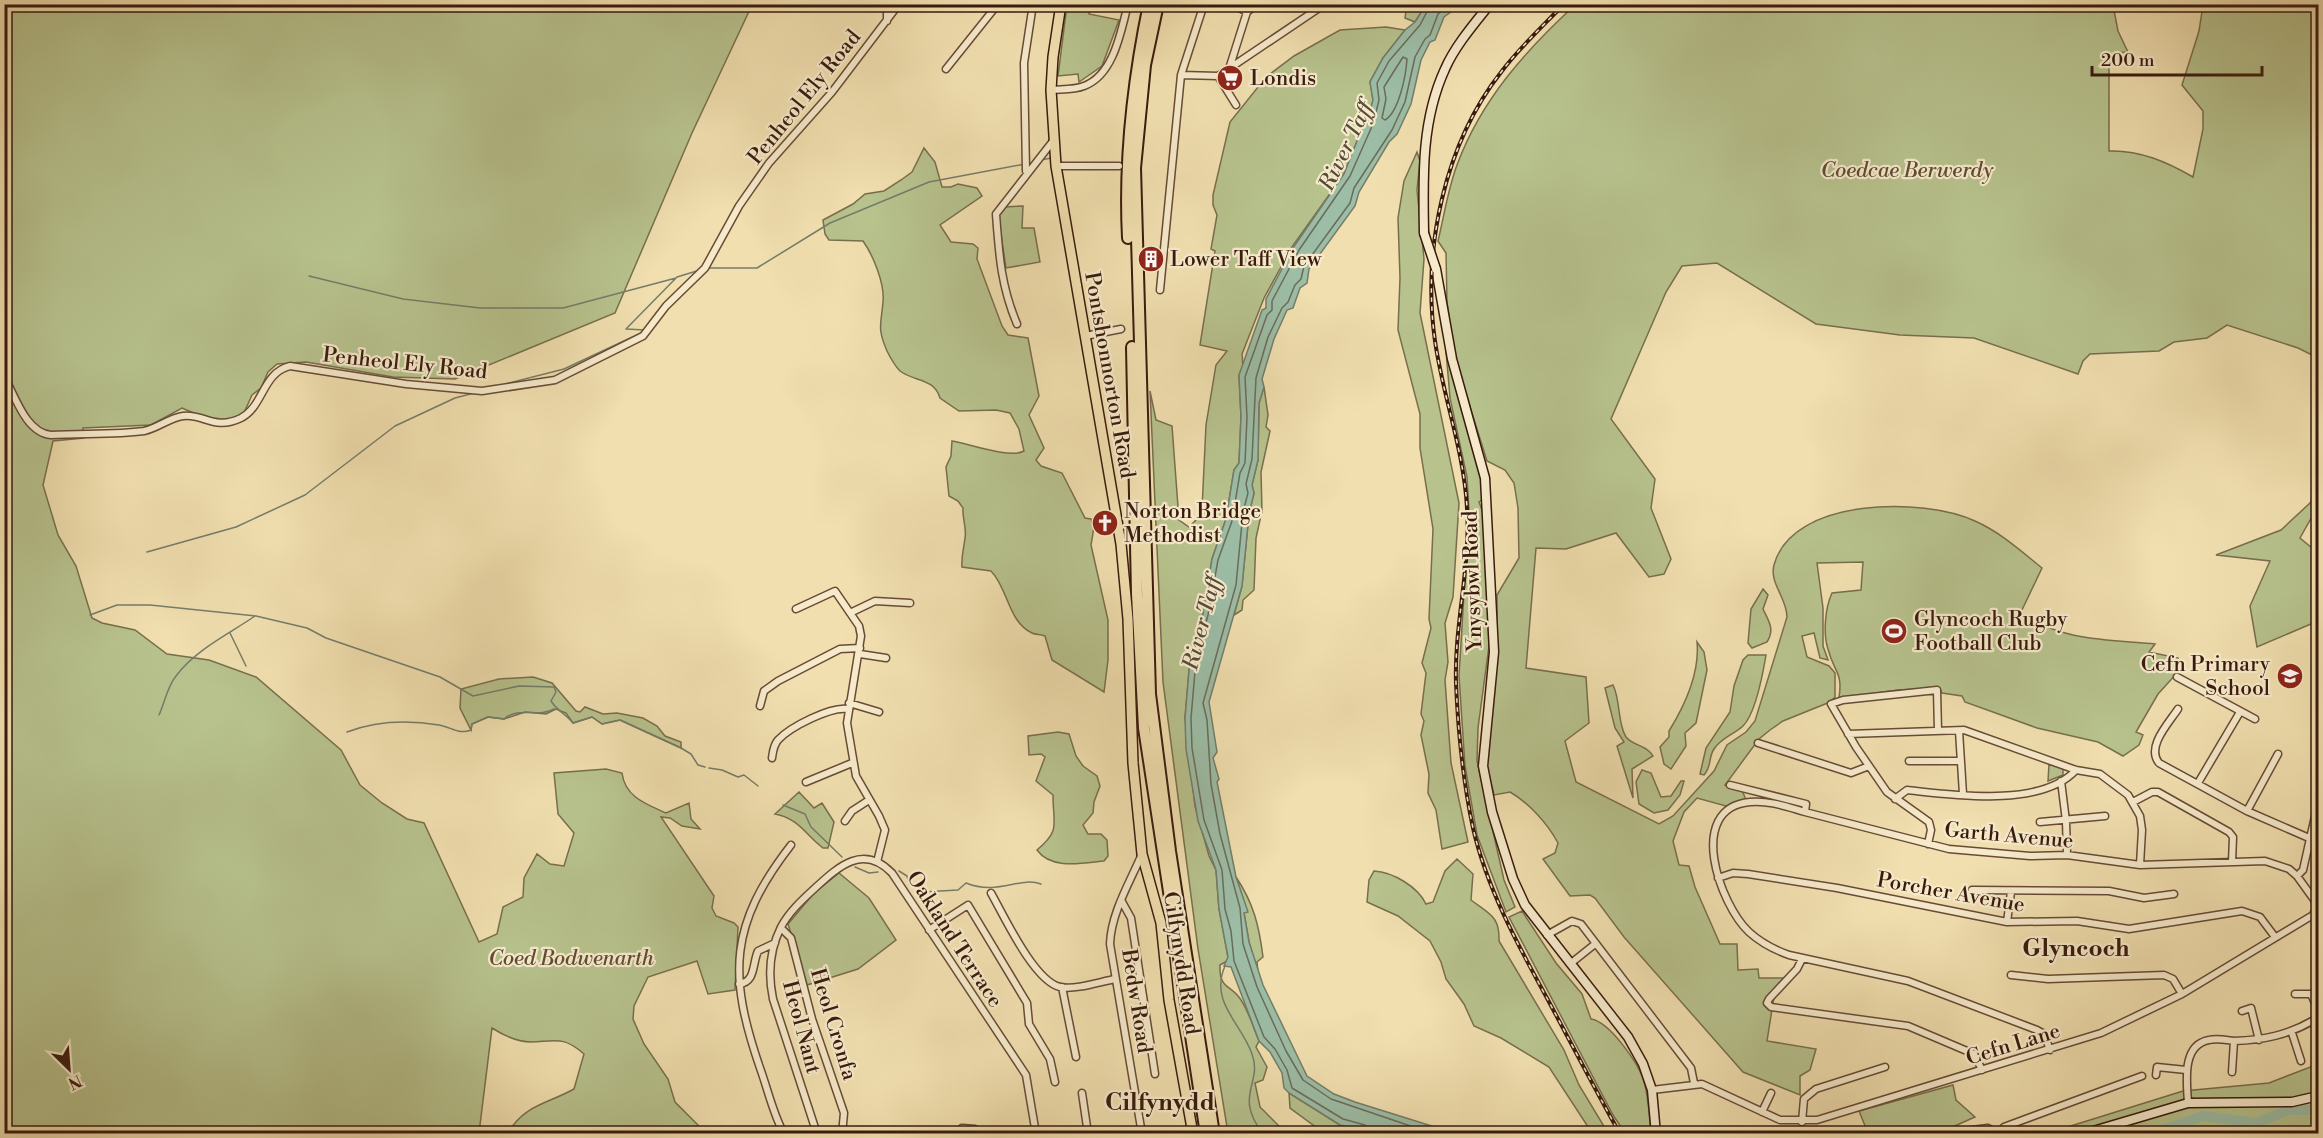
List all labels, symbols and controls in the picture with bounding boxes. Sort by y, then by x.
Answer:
street label: Penheol Ely Road [743,25,867,170]
scale bar [2092,39,2262,77]
text: 200 m [2101,49,2155,72]
supermarket icon: Londis [1215,63,1245,93]
place label: Londis [1250,66,1316,92]
water label: River Taff [1313,93,1382,196]
park label: Coedcae Berwerdy [1821,158,1994,184]
building icon: Lower Taff View [1136,244,1166,274]
place label: Lower Taff View [1170,247,1322,273]
street label: Pontshonnorton Road [1078,270,1140,481]
street label: Penheol Ely Road [321,342,489,386]
place label: Norton Bridge Methodist [1124,499,1261,549]
church icon: Norton Bridge Methodist [1090,508,1120,538]
street label: Ynysybwl Road [1458,510,1488,653]
water label: River Taff [1177,569,1229,674]
place label: Glyncoch Rugby Football Club [1914,607,2068,657]
sports icon: Glyncoch Rugby Football Club [1879,616,1909,646]
place label: Cefn Primary School [2141,652,2271,702]
school or university icon: Cefn Primary School [2275,661,2305,691]
street label: Garth Avenue [1943,817,2075,855]
street label: Oakland Terrace [900,866,1008,1013]
street label: Porcher Avenue [1875,867,2027,919]
street label: Cilfynydd Road [1157,890,1205,1037]
district label: Glyncoch [2022,934,2130,964]
park label: Coed Bodwenarth [488,946,654,972]
street label: Bedw Road [1115,946,1157,1055]
street label: Heol Cronfa [804,965,862,1084]
street label: Heol Nant [776,978,826,1077]
street label: Cefn Lane [1963,1018,2064,1072]
north arrow [39,1039,99,1099]
text: N [65,1070,85,1094]
district label: Cilfynydd [1105,1088,1215,1118]

